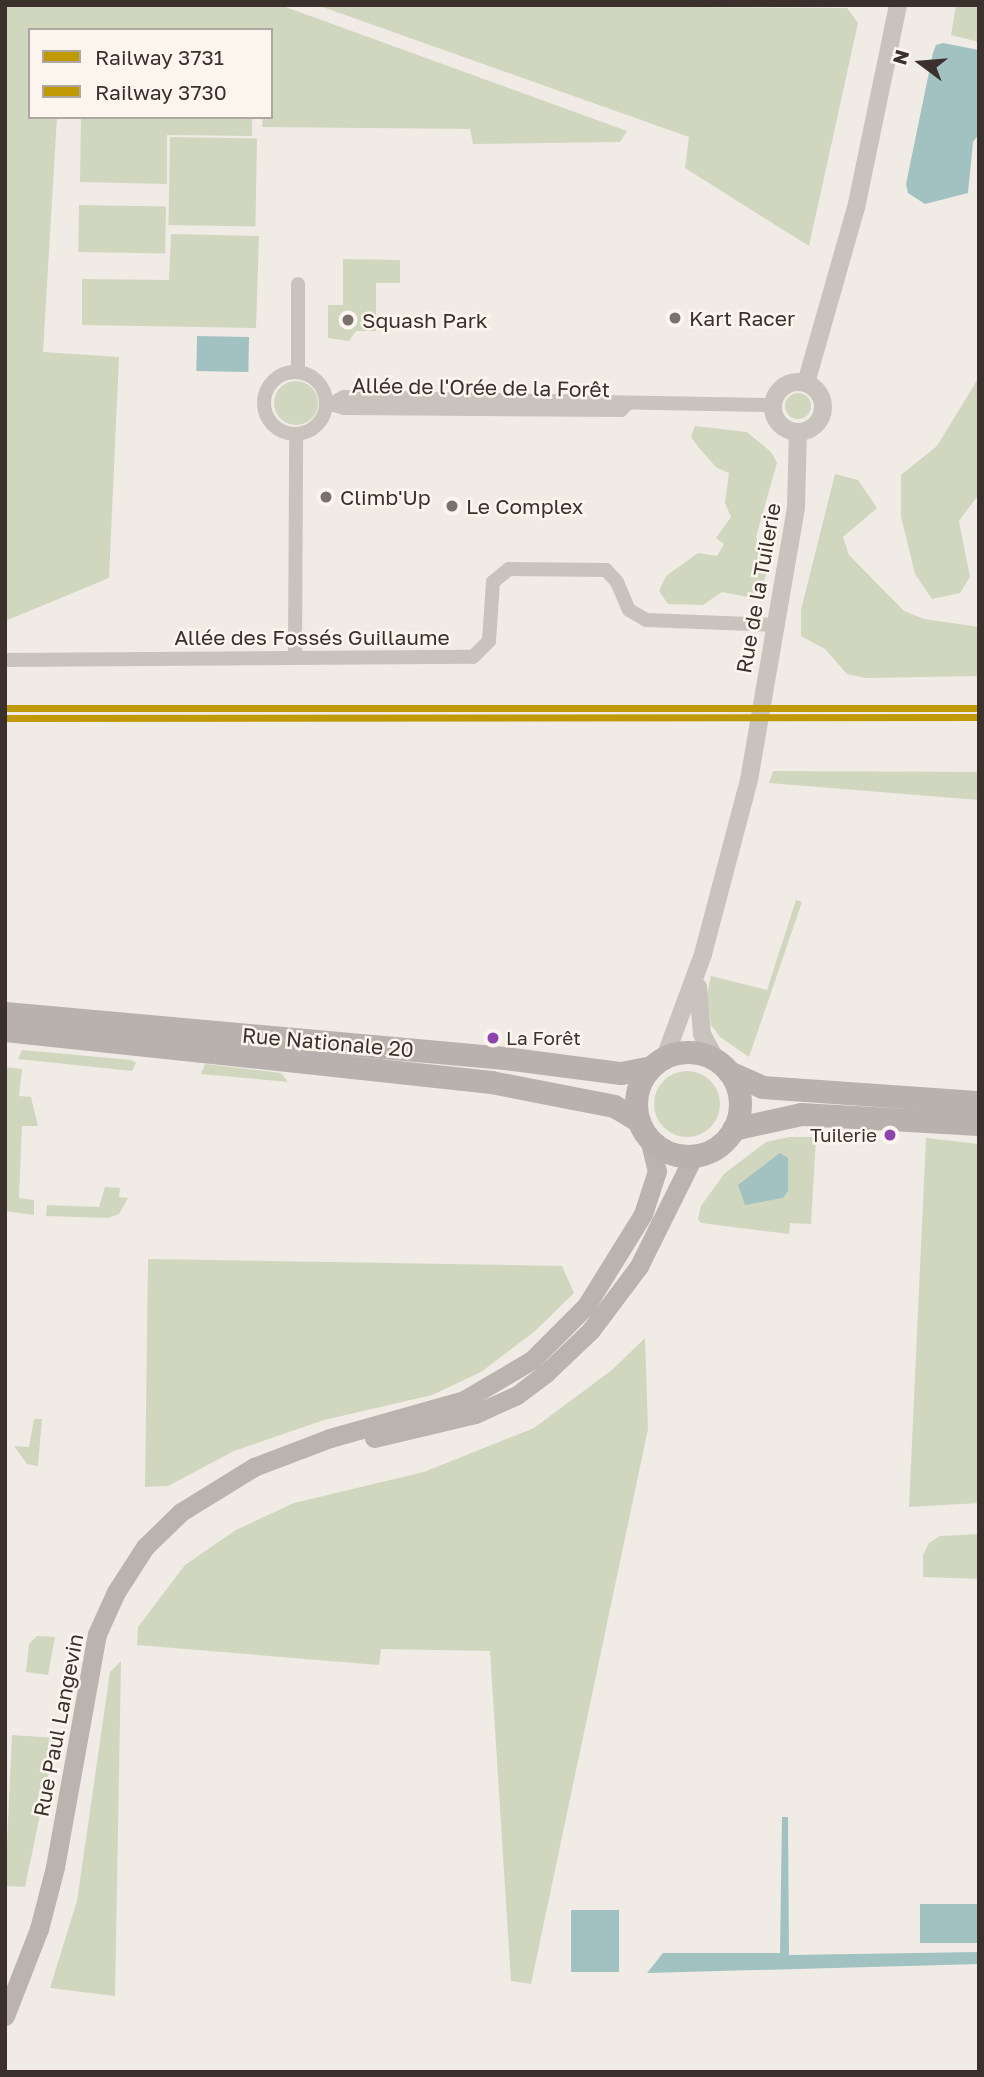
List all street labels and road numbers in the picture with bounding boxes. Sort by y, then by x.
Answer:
street label: Allée de l'Orée de la Forêt [352,372,610,402]
street label: Rue de la Tuilerie [731,501,785,675]
street label: Allée des Fossés Guillaume [174,624,450,650]
street label: Rue Nationale 20 [241,1022,415,1062]
street label: Rue Paul Langevin [28,1631,88,1819]

